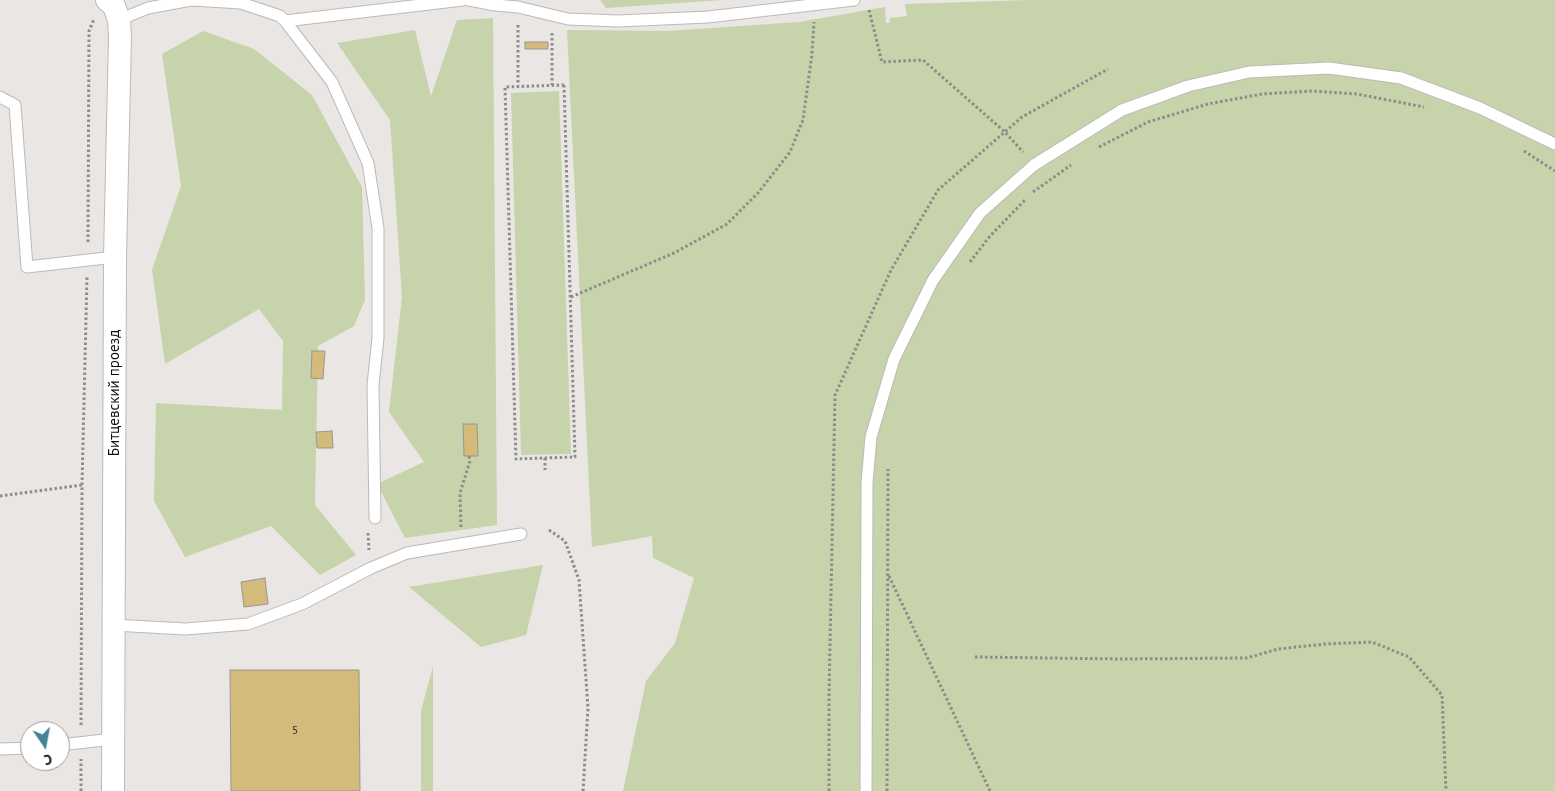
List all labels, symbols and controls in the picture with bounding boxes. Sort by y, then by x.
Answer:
street label: Битцевский проезд [106,330,124,456]
north arrow [20,721,70,771]
house number: 5 [292,724,298,738]
text: С [42,750,54,769]

